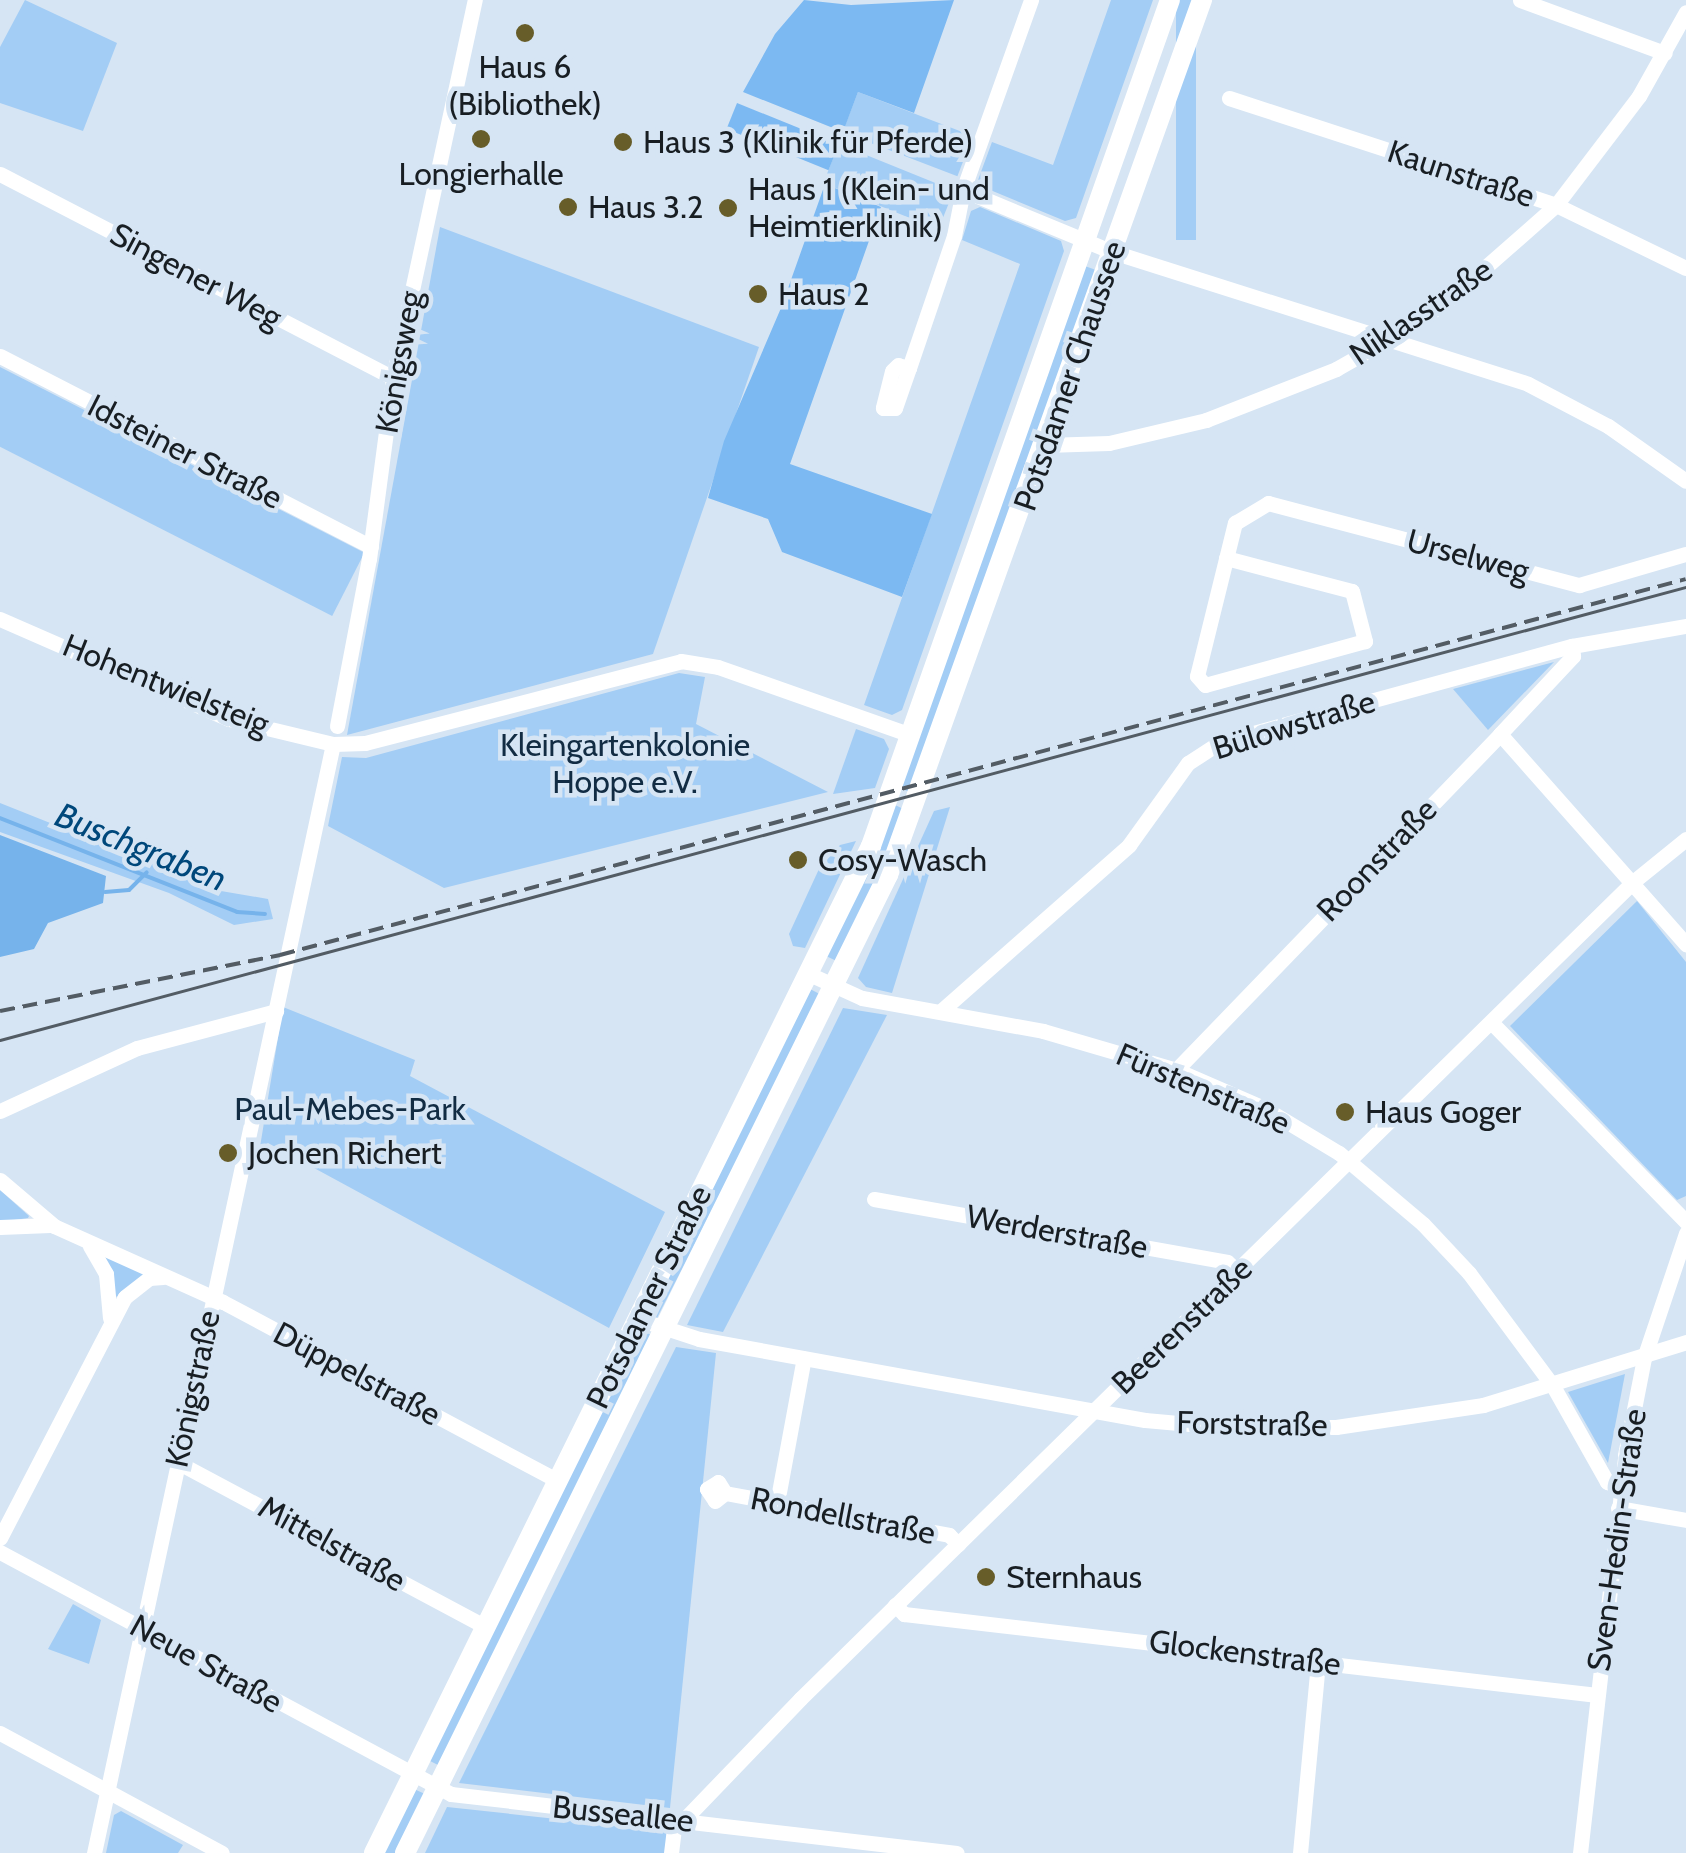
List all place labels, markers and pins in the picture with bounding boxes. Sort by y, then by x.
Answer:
marker: Haus 6 (Bibliothek) [514,22,536,44]
place label: Haus 6 (Bibliothek) [448,49,602,124]
place label: Haus 3 (Klinik für Pferde) [643,123,973,161]
marker: Longierhalle [470,128,492,150]
marker: Haus 3 (Klinik für Pferde) [612,131,634,153]
place label: Longierhalle [398,155,564,193]
place label: Haus 1 (Klein- und Heimtierklinik) [748,171,990,246]
place label: Haus 3.2 [588,188,704,226]
marker: Haus 3.2 [557,196,579,218]
marker: Haus 1 (Klein- und Heimtierklinik) [717,197,739,219]
place label: Haus 2 [778,275,870,313]
marker: Haus 2 [747,283,769,305]
place label: Cosy-Wasch [818,841,987,879]
marker: Cosy-Wasch [787,849,809,871]
place label: Haus Goger [1365,1093,1521,1131]
marker: Haus Goger [1334,1101,1356,1123]
place label: Jochen Richert [248,1134,442,1172]
marker: Jochen Richert [217,1142,239,1164]
place label: Sternhaus [1006,1558,1142,1596]
marker: Sternhaus [975,1566,997,1588]

